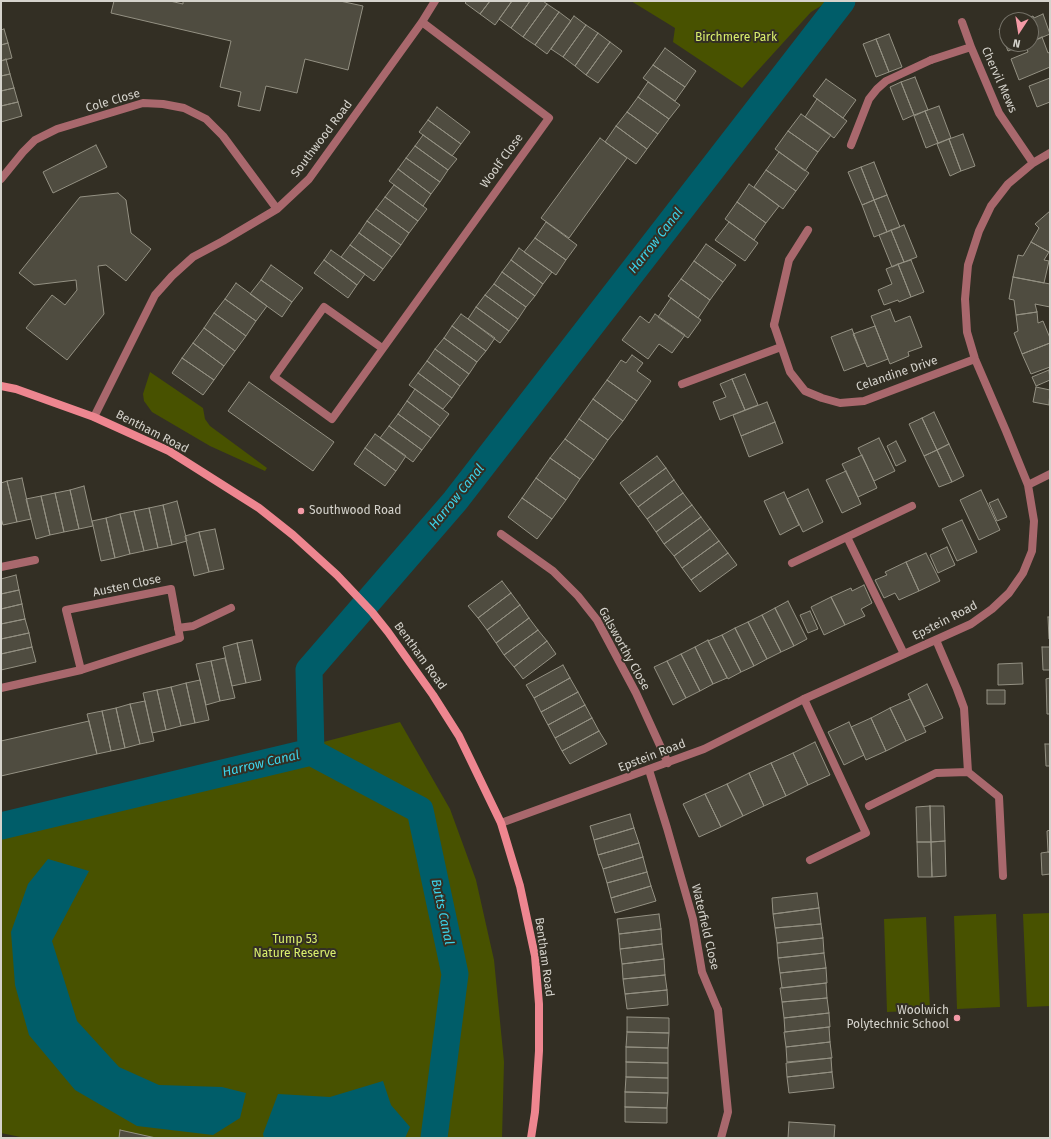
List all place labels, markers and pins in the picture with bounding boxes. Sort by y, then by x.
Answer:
place label: Southwood Road [309,504,402,518]
marker: Southwood Road [296,506,306,516]
place label: Woolwich Polytechnic School [846,1004,949,1032]
marker: Woolwich Polytechnic School [952,1013,962,1023]

